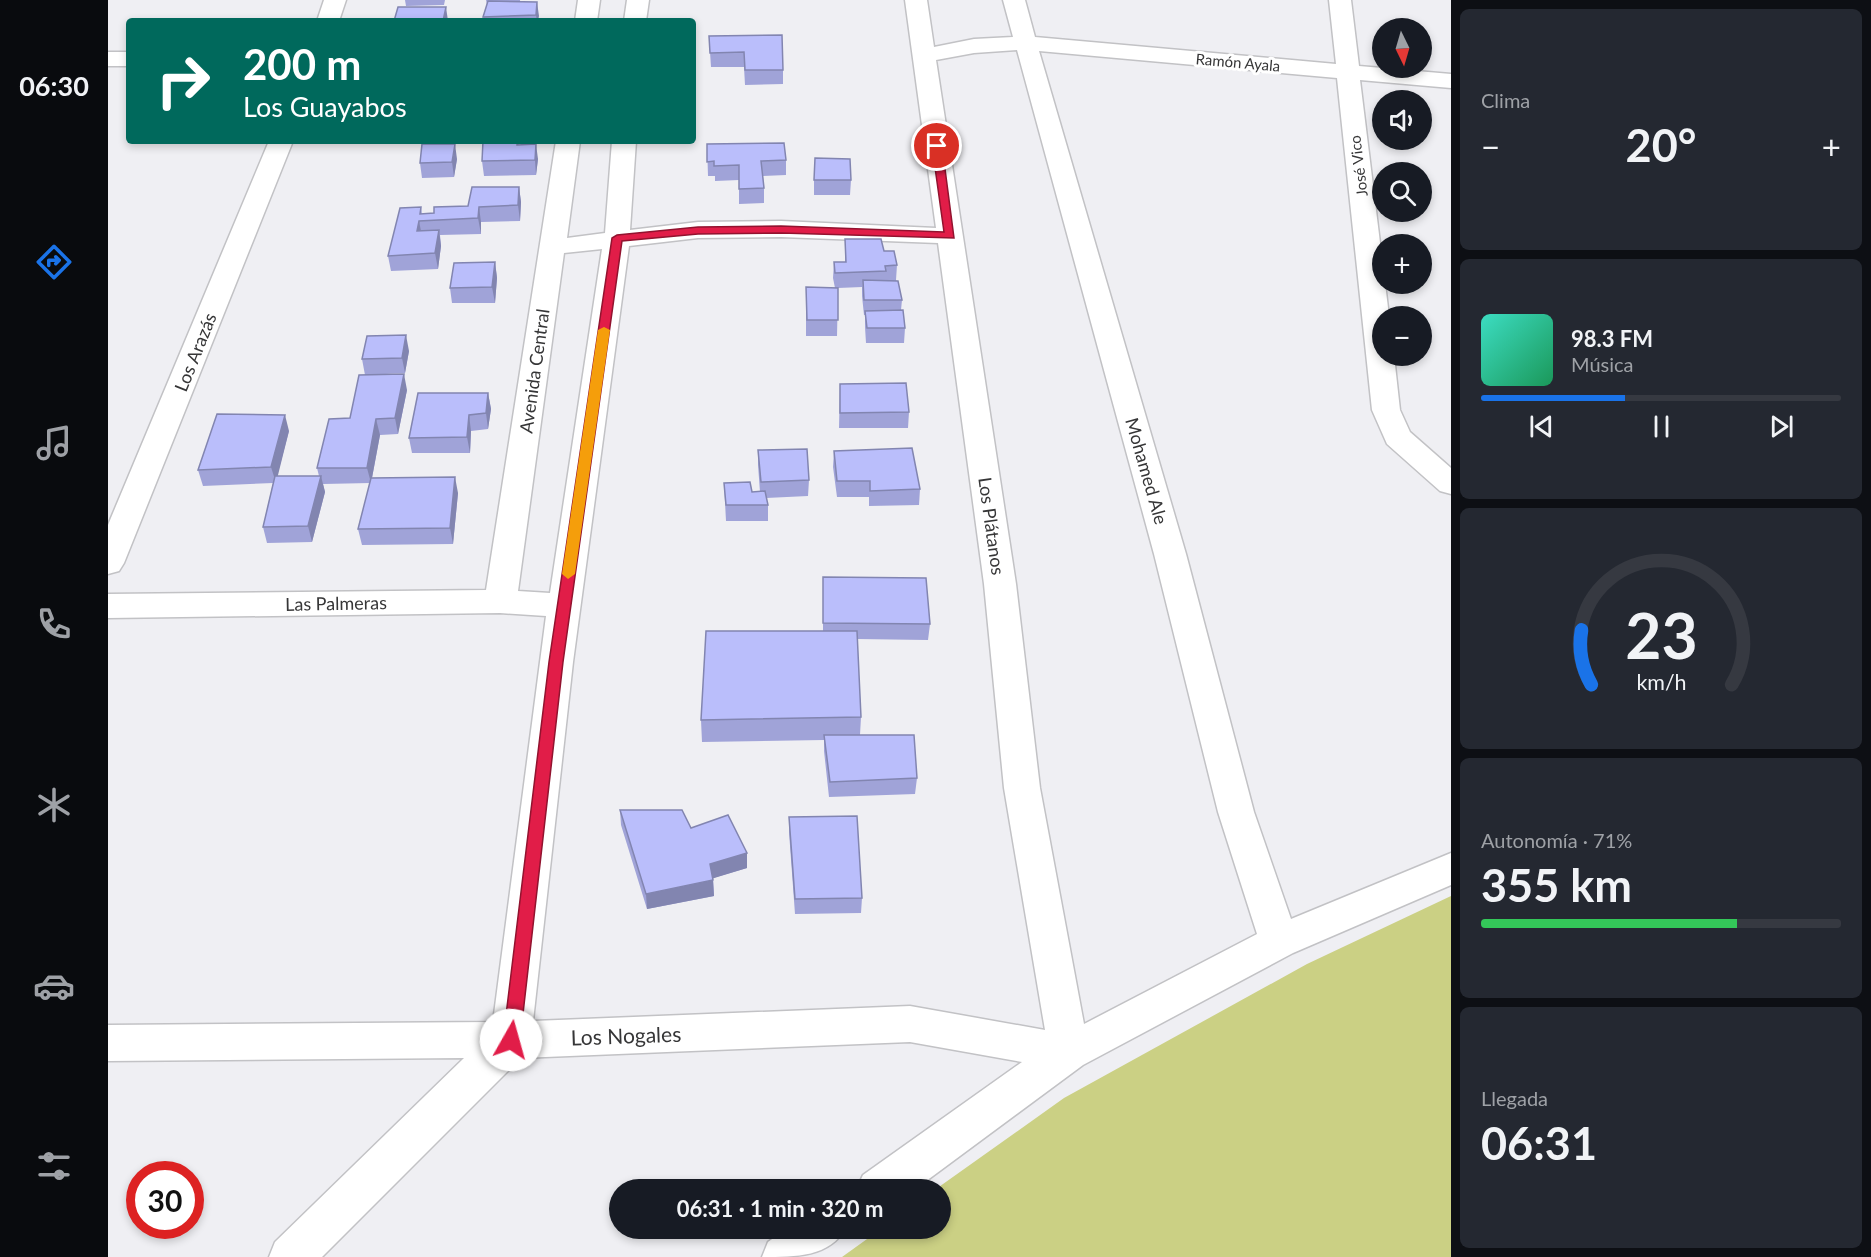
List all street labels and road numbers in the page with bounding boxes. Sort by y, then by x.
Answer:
street label: Ramón Ayala [1195,49,1281,75]
street label: José Vico [1345,134,1371,198]
street label: Avenida Central [514,307,554,435]
street label: Los Arazás [169,309,221,395]
street label: Mohamed Ale [1121,415,1173,527]
street label: Los Plátanos [974,476,1010,576]
street label: Las Palmeras [285,591,387,615]
street label: Los Nogales [570,1021,682,1049]

